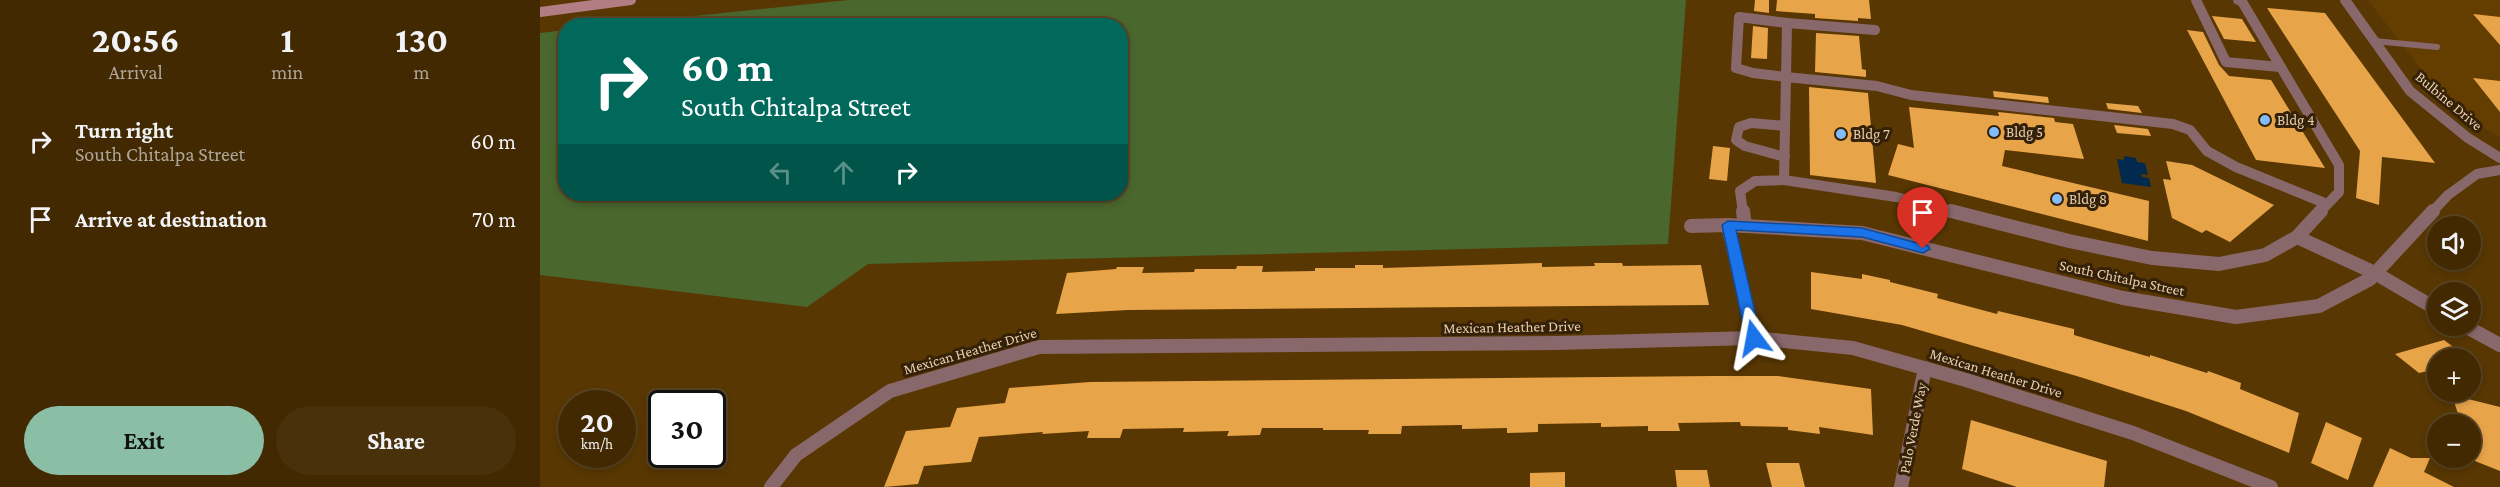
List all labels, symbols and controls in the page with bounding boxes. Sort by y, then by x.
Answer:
text: 20:56 [92,20,179,60]
text: 1 [281,20,294,60]
text: 130 [395,20,448,60]
icon: right [582,42,660,120]
text: 60 m [681,43,773,90]
text: Arrival [108,61,163,83]
text: min [271,61,303,83]
text: m [414,61,430,83]
street label: Bulbine Drive [2413,69,2486,134]
text: South Chitalpa Street [681,92,911,122]
place label: Bldg 4 [2277,112,2315,129]
marker: Bldg 4 [2258,113,2272,127]
text: Turn right [75,118,173,143]
place label: Bldg 5 [2006,124,2043,141]
icon: right [24,125,57,158]
marker: Bldg 5 [1987,125,2001,139]
place label: Bldg 7 [1853,126,1890,143]
marker: Bldg 7 [1834,127,1848,141]
text: 60 m [471,129,516,154]
text: South Chitalpa Street [75,143,245,165]
icon: left [764,156,797,189]
icon: ahead [827,156,860,189]
icon: right [890,156,923,189]
pin [1897,187,1948,249]
place label: Bldg 8 [2069,191,2107,208]
marker: Bldg 8 [2050,192,2064,206]
icon: arrive [1906,196,1939,229]
icon: arrive [24,203,57,236]
text: Arrive at destination [75,207,267,232]
text: 70 m [472,207,516,232]
map controls [2427,216,2481,468]
button: sound [2427,216,2481,270]
street label: South Chitalpa Street [2058,257,2187,300]
button: layers [2427,282,2481,336]
position arrow [1722,306,1786,370]
street label: Mexican Heather Drive [1443,318,1581,336]
street label: Mexican Heather Drive [902,324,1039,378]
street label: Mexican Heather Drive [1928,345,2065,401]
button: + [2427,348,2481,402]
street label: Palo Verde Way [1896,381,1931,475]
speed limit sign: 30 [648,390,726,468]
text: 20 [580,405,614,438]
button: Exit [24,406,264,475]
button: Share [276,406,516,475]
button: − [2427,414,2481,468]
text: km/h [581,436,613,452]

